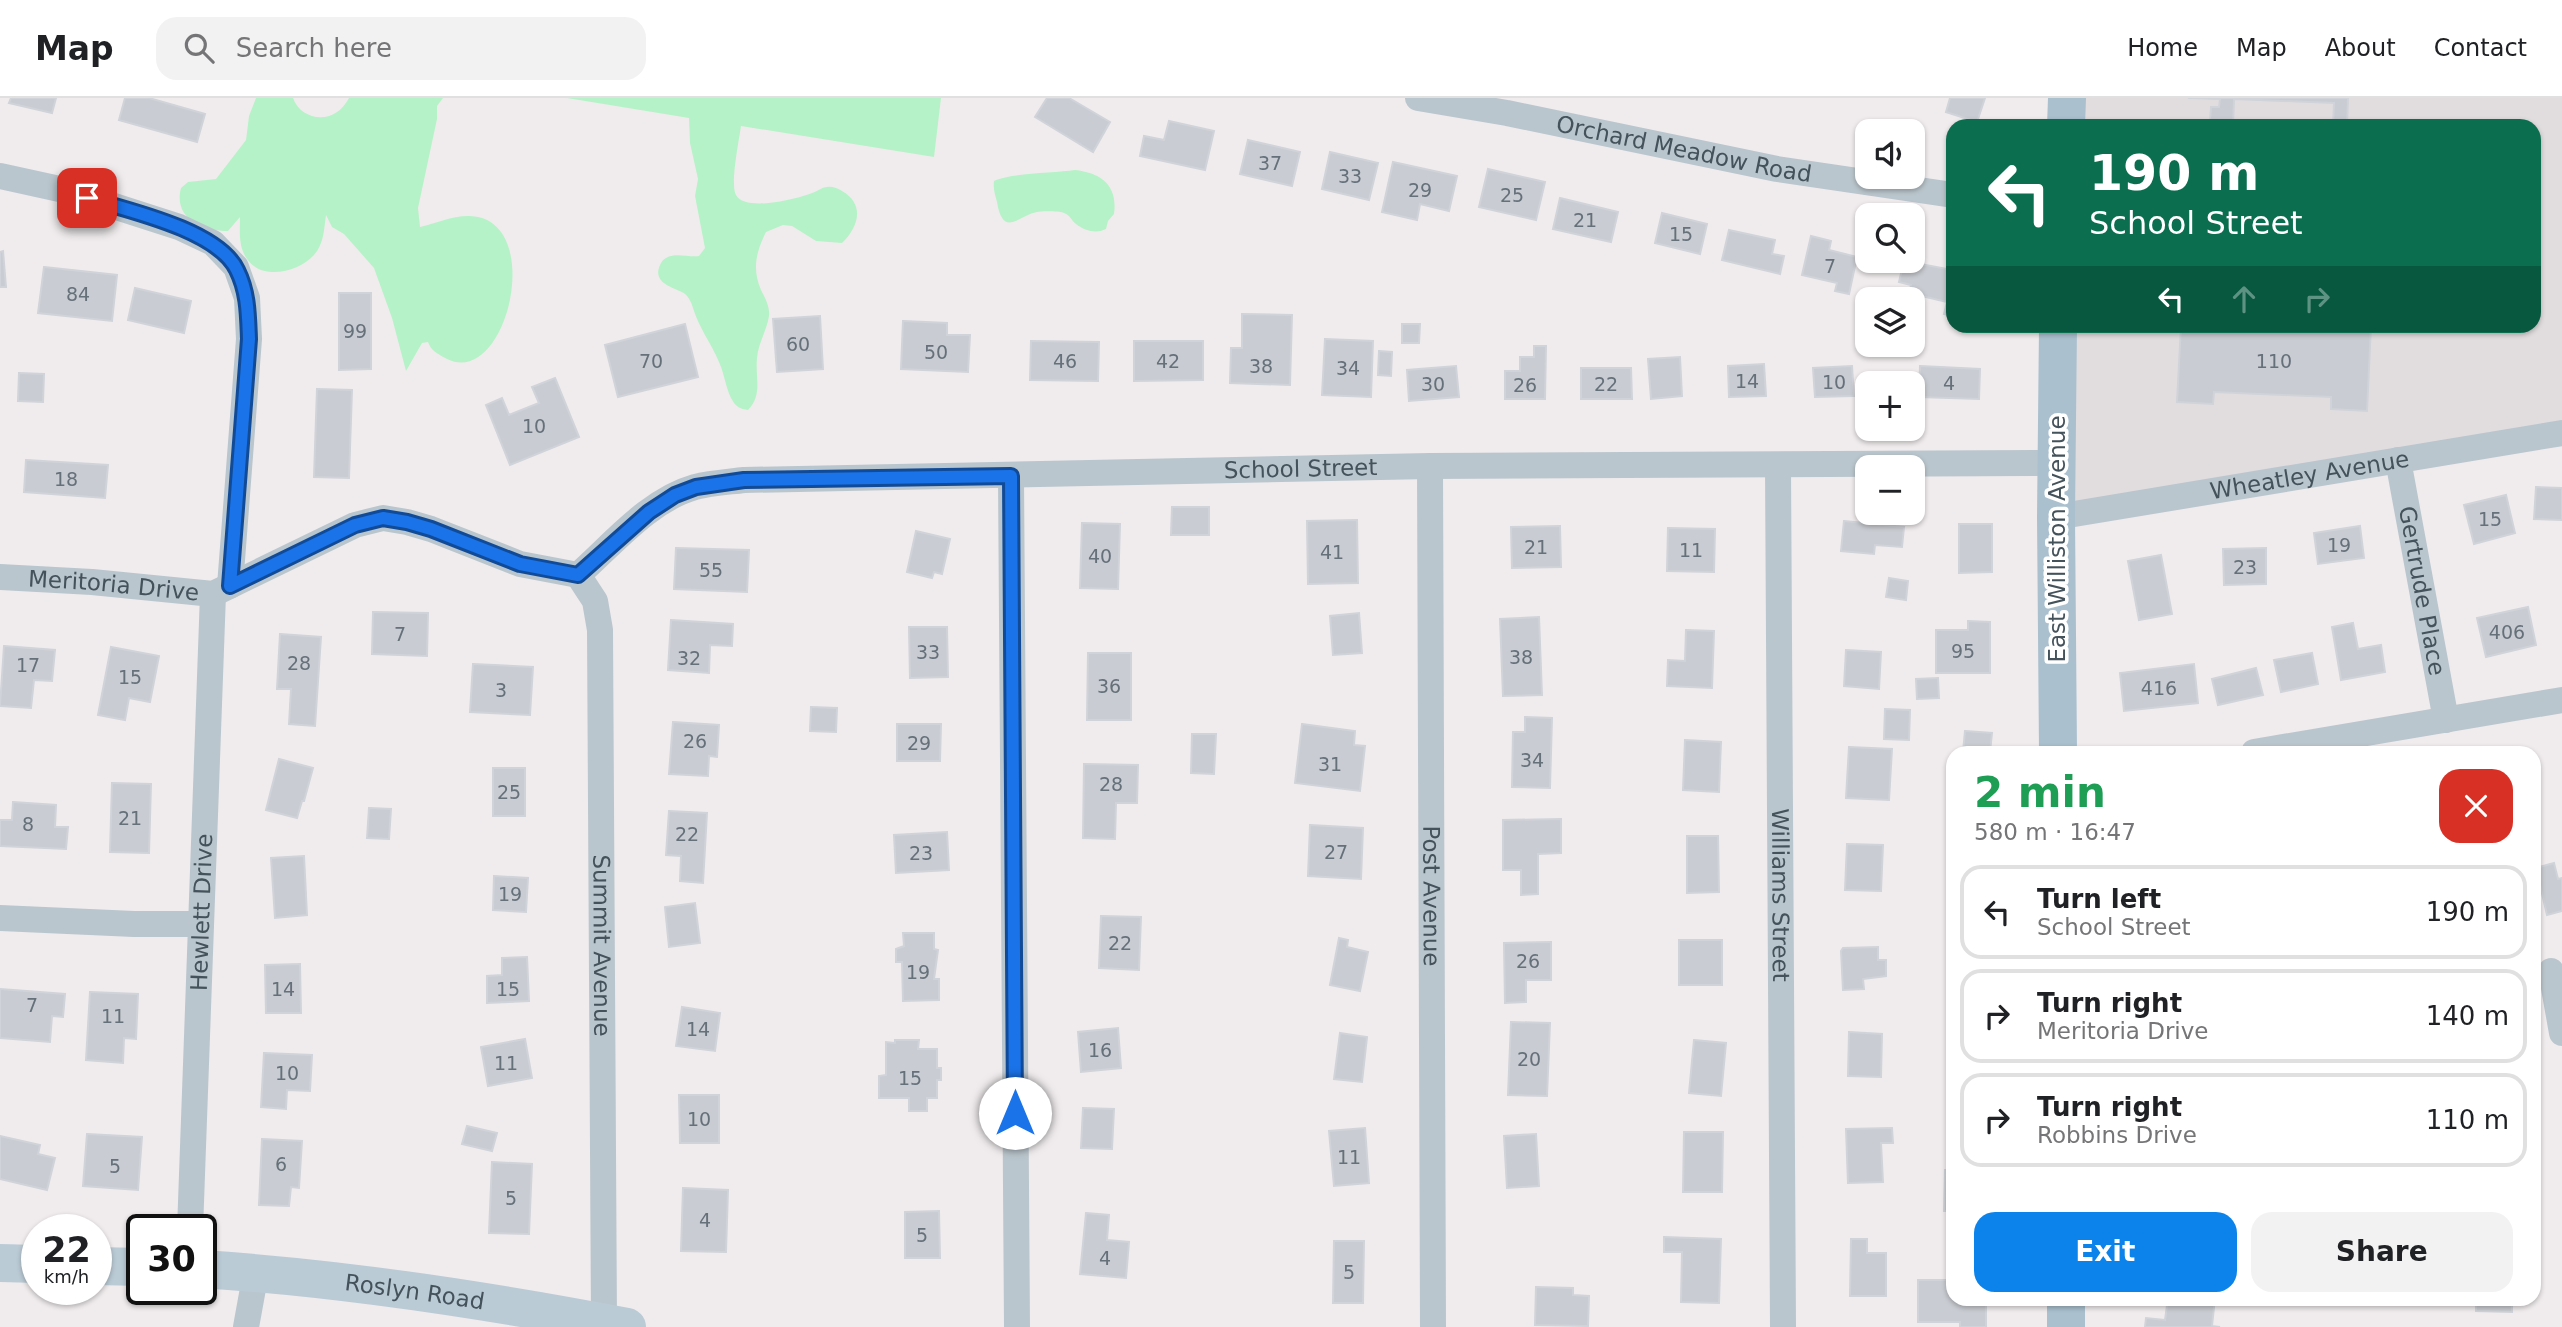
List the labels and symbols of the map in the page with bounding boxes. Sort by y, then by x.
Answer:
street label: Orchard Meadow Road [1554,111,1814,187]
house number: 37 [1258,152,1282,174]
house number: 33 [1338,165,1362,187]
pin [57,168,117,228]
house number: 29 [1408,179,1432,201]
house number: 25 [1500,184,1524,206]
house number: 21 [1573,209,1597,231]
house number: 15 [1669,223,1693,245]
house number: 7 [1824,255,1836,277]
house number: 84 [66,283,90,305]
house number: 99 [343,320,367,342]
house number: 60 [786,333,810,355]
house number: 50 [924,341,948,363]
house number: 70 [639,350,663,372]
house number: 46 [1053,350,1077,372]
house number: 42 [1156,350,1180,372]
house number: 110 [2256,350,2292,372]
house number: 38 [1249,355,1273,377]
house number: 34 [1336,357,1360,379]
house number: 14 [1735,370,1759,392]
house number: 10 [1822,371,1846,393]
house number: 4 [1943,372,1955,394]
house number: 30 [1421,373,1445,395]
house number: 22 [1594,373,1618,395]
house number: 26 [1513,374,1537,396]
house number: 10 [522,415,546,437]
street label: East Williston Avenue [2044,415,2070,663]
street label: Wheatley Avenue [2208,446,2411,504]
street label: School Street [1223,454,1378,483]
house number: 18 [54,468,78,490]
street label: Gertrude Place [2394,504,2451,678]
house number: 15 [2478,508,2502,530]
house number: 19 [2327,534,2351,556]
house number: 21 [1524,536,1548,558]
house number: 11 [1679,539,1703,561]
house number: 41 [1320,541,1344,563]
house number: 40 [1088,545,1112,567]
house number: 23 [2233,556,2257,578]
house number: 55 [699,559,723,581]
street label: Meritoria Drive [27,566,200,606]
house number: 406 [2489,621,2525,643]
house number: 7 [394,623,406,645]
house number: 95 [1951,640,1975,662]
house number: 33 [916,641,940,663]
house number: 38 [1509,646,1533,668]
house number: 32 [677,647,701,669]
house number: 28 [287,652,311,674]
house number: 17 [16,654,40,676]
house number: 15 [118,666,142,688]
house number: 36 [1097,675,1121,697]
house number: 416 [2141,677,2177,699]
house number: 3 [495,679,507,701]
house number: 26 [683,730,707,752]
house number: 29 [907,732,931,754]
house number: 34 [1520,749,1544,771]
house number: 31 [1318,753,1342,775]
house number: 28 [1099,773,1123,795]
house number: 25 [497,781,521,803]
house number: 21 [118,807,142,829]
street label: Williams Street [1767,808,1794,982]
house number: 8 [22,813,34,835]
house number: 22 [675,823,699,845]
street label: Post Avenue [1418,825,1445,967]
street label: Hewlett Drive [186,833,217,991]
house number: 27 [1324,841,1348,863]
house number: 23 [909,842,933,864]
street label: Summit Avenue [588,854,615,1037]
house number: 19 [498,883,522,905]
house number: 22 [1108,932,1132,954]
house number: 26 [1516,950,1540,972]
house number: 19 [906,961,930,983]
house number: 14 [271,978,295,1000]
house number: 15 [496,978,520,1000]
house number: 7 [26,994,38,1016]
house number: 11 [101,1005,125,1027]
house number: 14 [686,1018,710,1040]
house number: 16 [1088,1039,1112,1061]
house number: 20 [1517,1048,1541,1070]
house number: 11 [494,1052,518,1074]
house number: 10 [275,1062,299,1084]
house number: 15 [898,1067,922,1089]
position arrow [978,1076,1052,1150]
house number: 10 [687,1108,711,1130]
house number: 11 [1337,1146,1361,1168]
house number: 6 [275,1153,287,1175]
house number: 5 [109,1155,121,1177]
house number: 5 [505,1187,517,1209]
house number: 4 [699,1209,711,1231]
speed limit sign: 30 [126,1214,217,1305]
house number: 5 [916,1224,928,1246]
house number: 4 [1099,1247,1111,1269]
house number: 5 [1343,1261,1355,1283]
street label: Roslyn Road [343,1269,486,1315]

